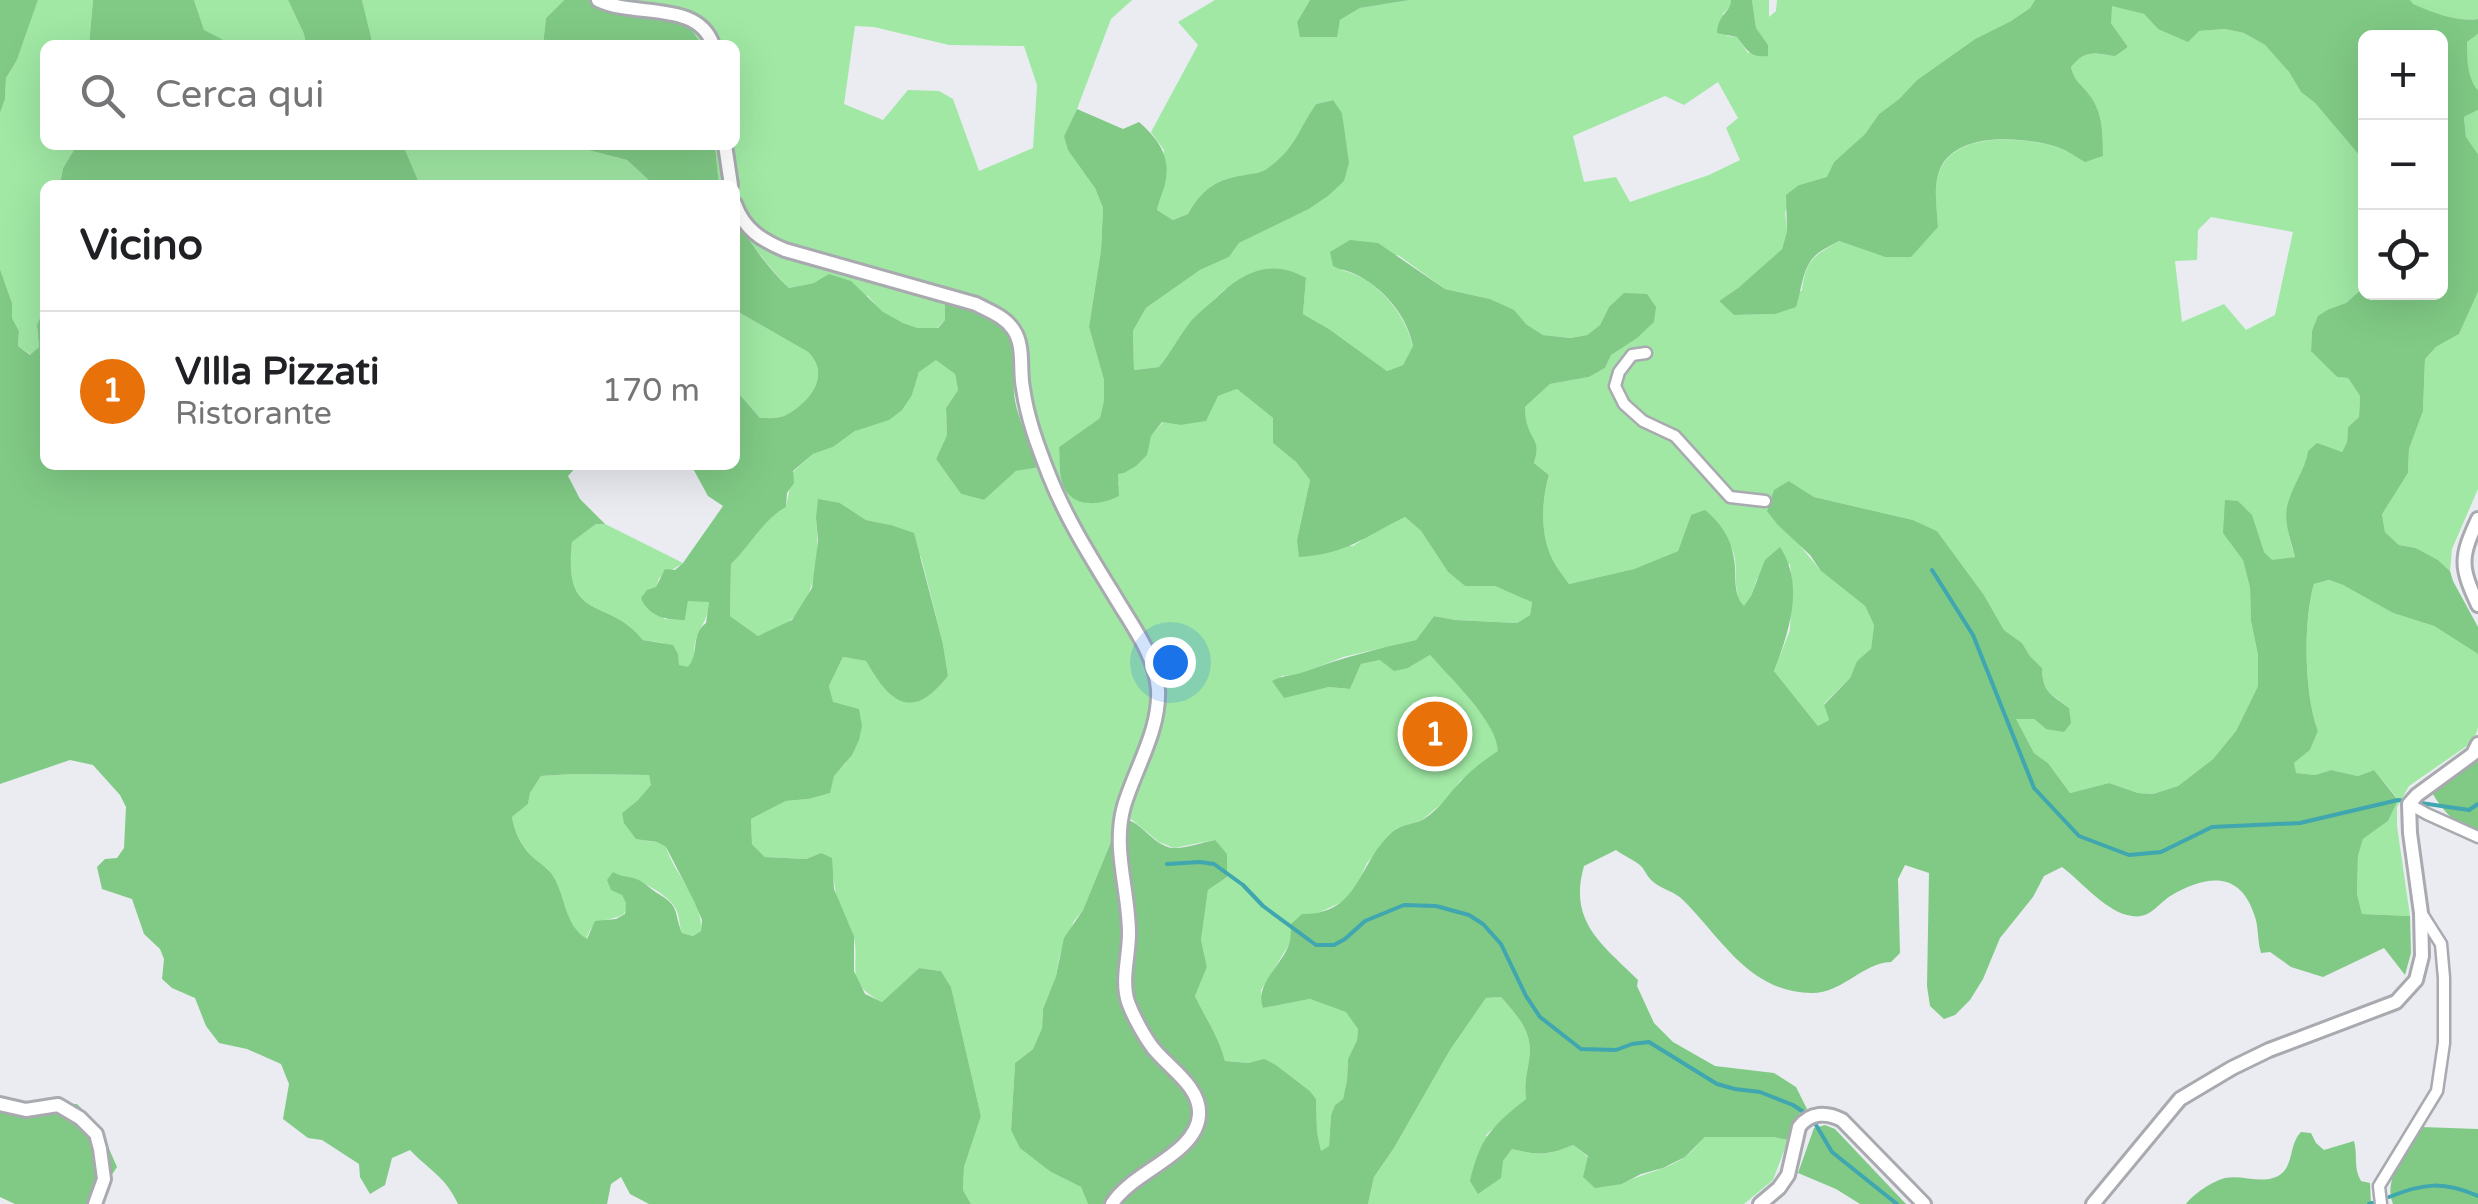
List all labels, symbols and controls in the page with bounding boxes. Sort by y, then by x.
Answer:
map controls [2358,30,2448,300]
button: + [2358,30,2448,120]
search box [40,40,740,150]
icon: search [75,68,130,123]
text: Cerca qui [155,72,324,118]
button: − [2358,120,2448,210]
button: locate [2358,210,2448,300]
text: Vicino [80,220,203,271]
text: VIlla Pizzati [175,349,379,395]
text: 1 [102,372,123,410]
text: 170 m [602,372,700,410]
text: Ristorante [175,395,332,433]
your location [1145,637,1196,688]
pin: 1 [1402,696,1468,772]

